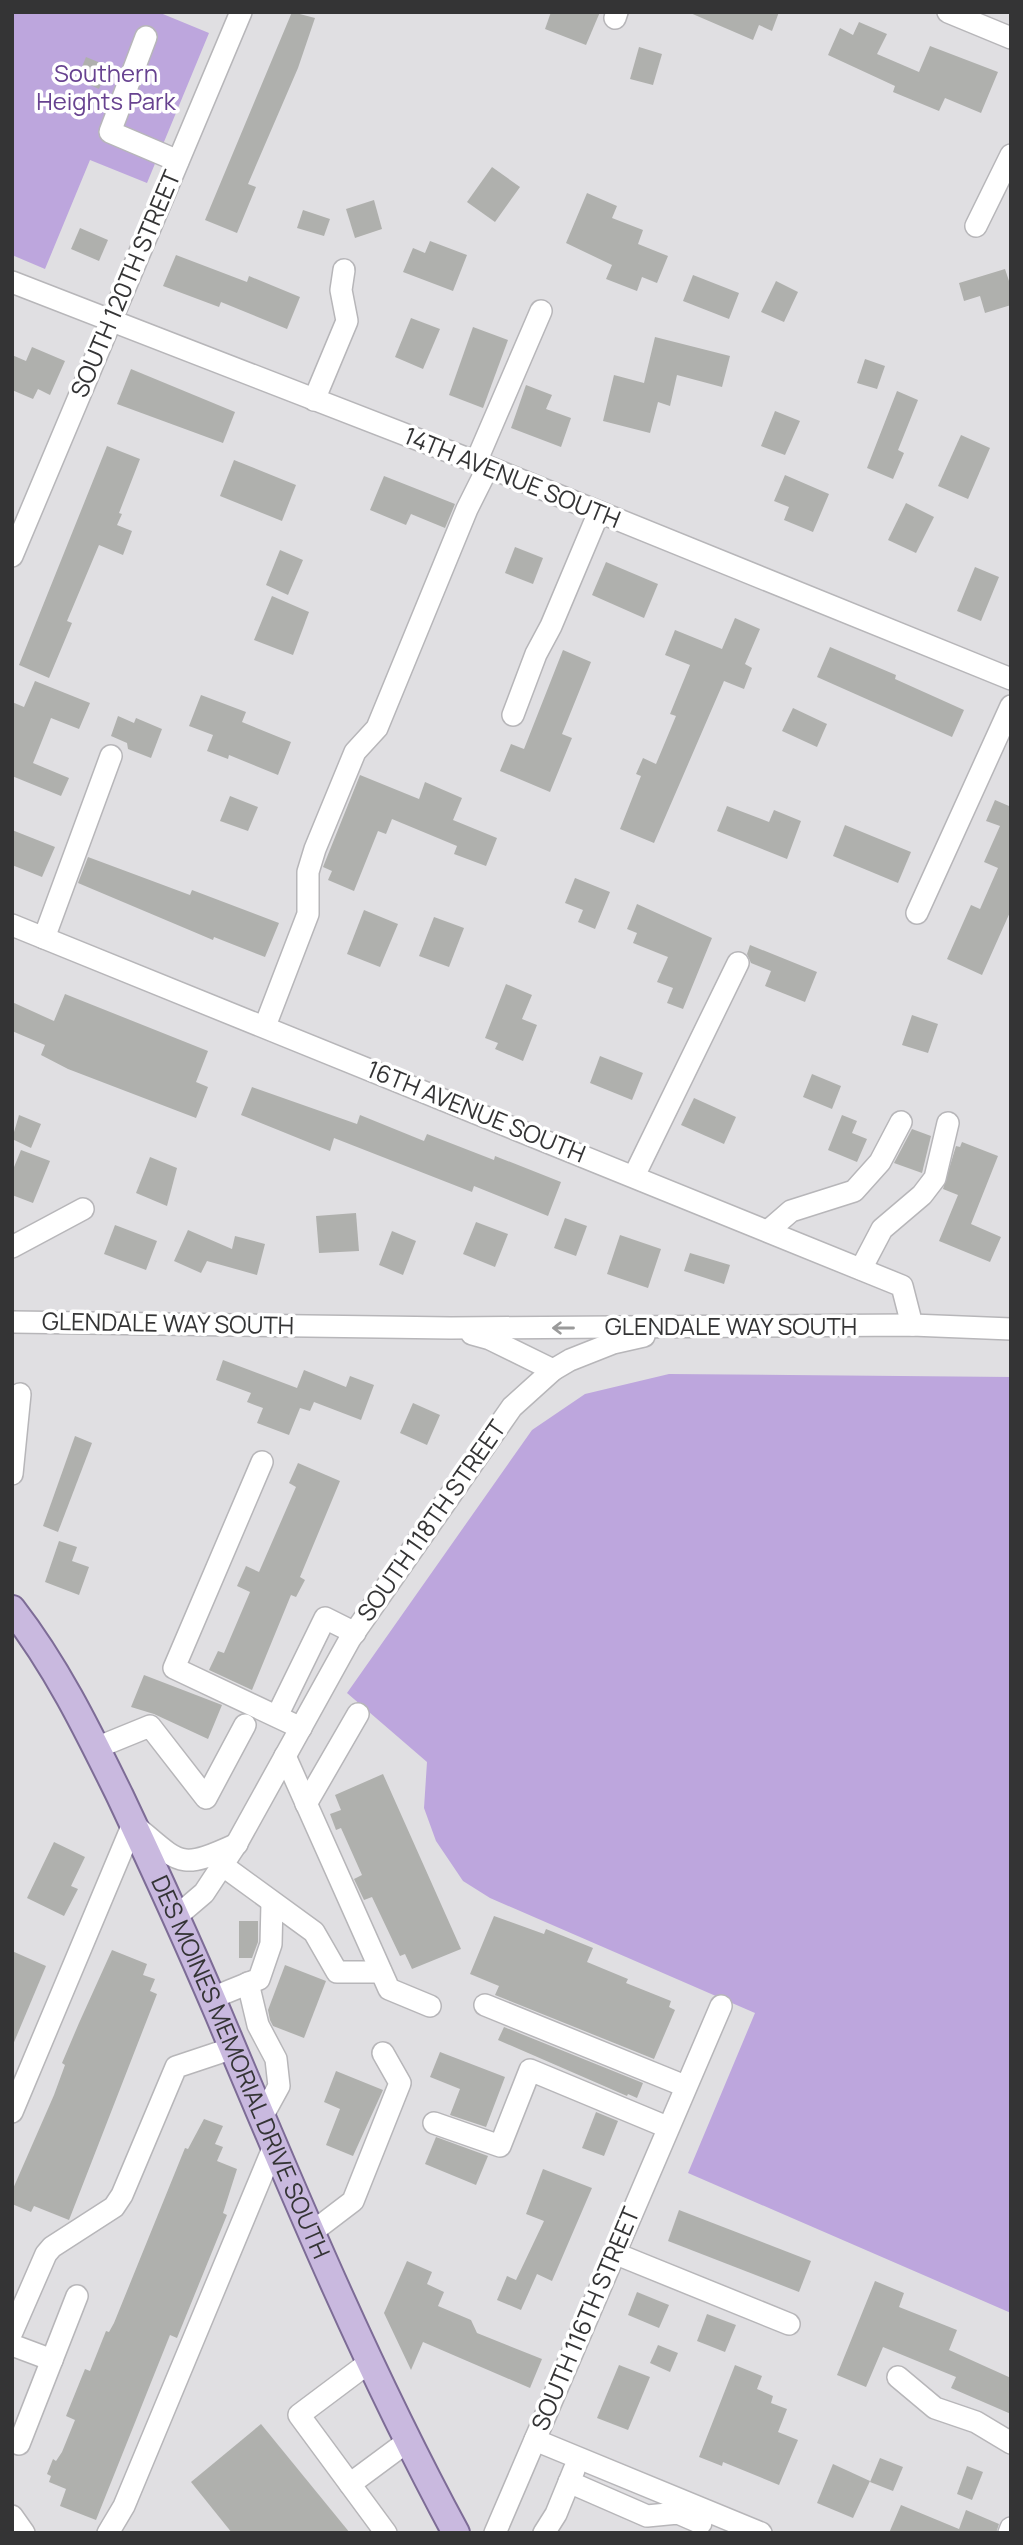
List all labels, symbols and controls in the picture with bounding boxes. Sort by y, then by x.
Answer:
park label: Southern Heights Park [36,56,177,117]
street label: SOUTH 120TH STREET [62,164,188,402]
street label: 14TH AVENUE SOUTH [399,418,626,535]
street label: 16TH AVENUE SOUTH [362,1052,591,1170]
street label: GLENDALE WAY SOUTH [42,1304,294,1341]
street label: GLENDALE WAY SOUTH [605,1309,857,1342]
one-way arrow [552,1321,575,1335]
street label: SOUTH 118TH STREET [349,1412,513,1627]
street label: DES MOINES MEMORIAL DRIVE SOUTH [144,1870,339,2263]
street label: SOUTH 116TH STREET [523,2201,647,2435]

